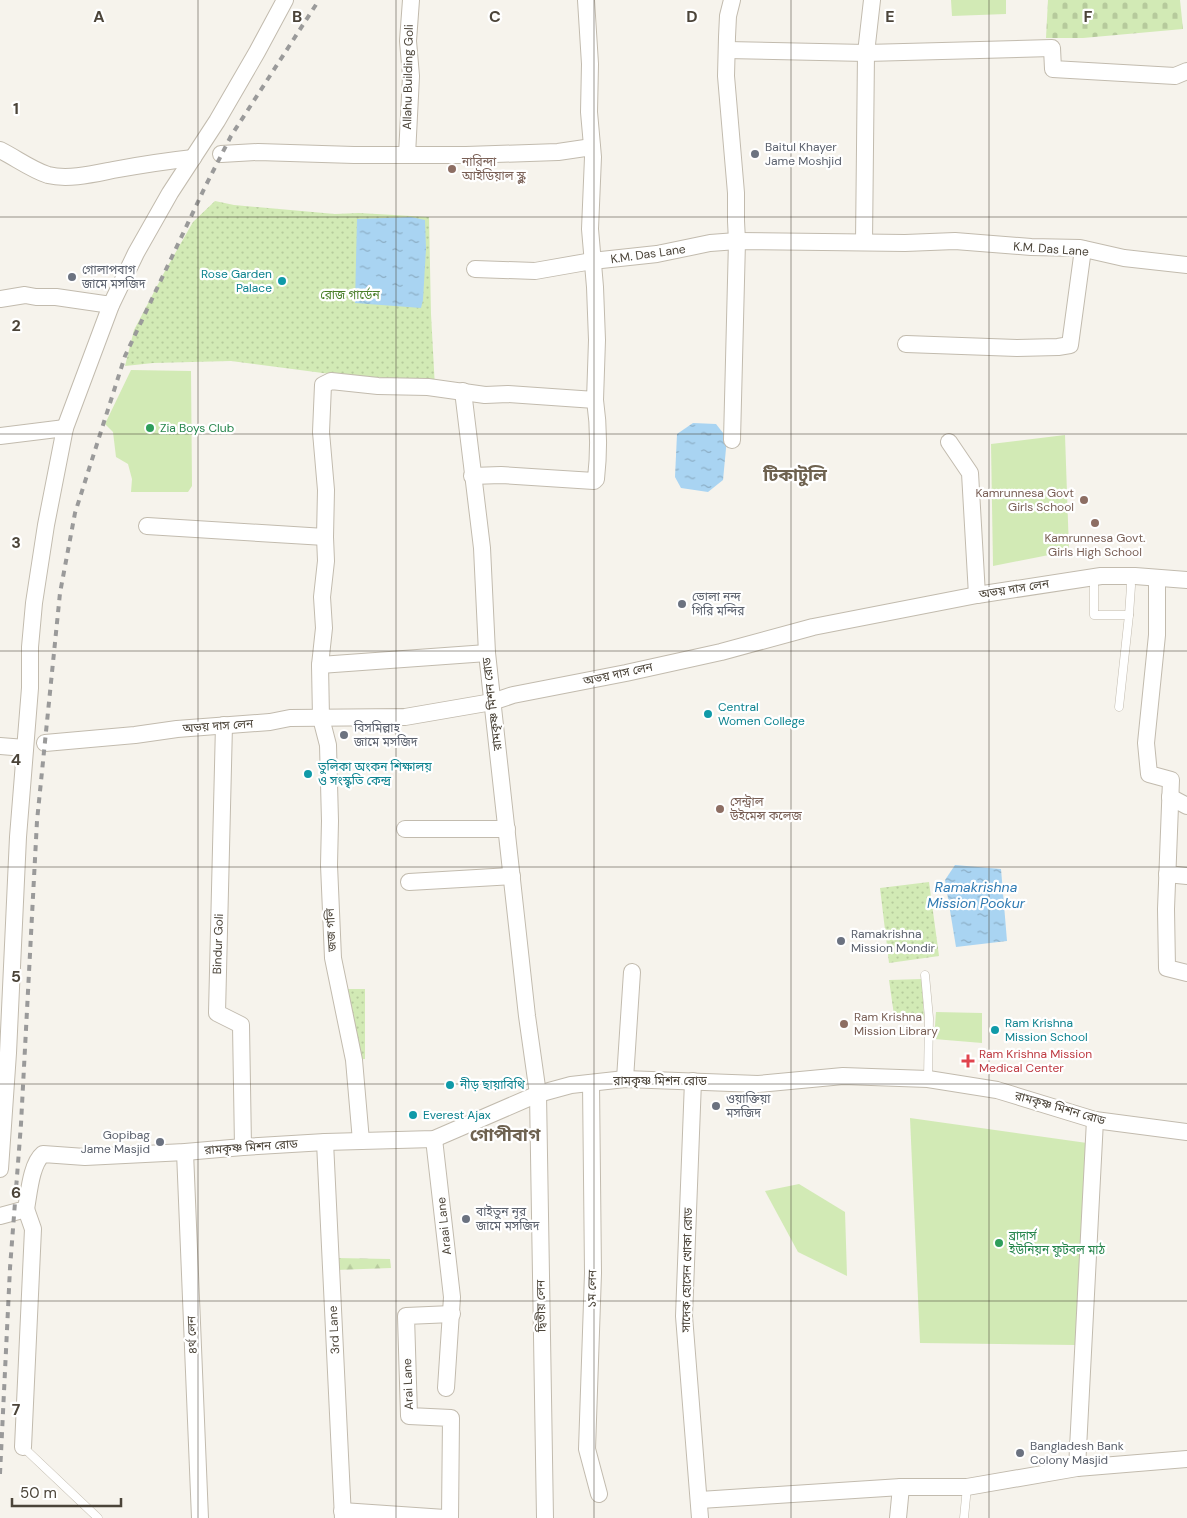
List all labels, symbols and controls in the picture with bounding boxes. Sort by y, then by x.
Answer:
text: A [93,6,105,27]
text: B [292,6,302,27]
text: C [489,6,501,27]
text: D [686,6,698,27]
text: E [885,6,895,27]
text: F [1084,6,1093,27]
street label: Allahu Building Goli [399,24,417,130]
text: 1 [13,98,19,119]
place label: Baitul Khayer Jame Moshjid [765,139,842,169]
marker: Baitul Khayer Jame Moshjid [749,148,761,160]
place label: নারিন্দা আইডিয়াল স্কুল [461,154,527,184]
marker: নারিন্দা আইডিয়াল স্কুল [446,163,458,175]
street label: K.M. Das Lane [1013,238,1089,260]
street label: K.M. Das Lane [609,241,687,267]
place label: গোলাপবাগ জামে মসজিদ [81,262,146,292]
place label: Rose Garden Palace [201,266,272,296]
marker: গোলাপবাগ জামে মসজিদ [66,271,78,283]
marker: Rose Garden Palace [276,275,288,287]
park label: রোজ গার্ডেন [320,287,380,303]
text: 2 [11,315,21,336]
place label: Zia Boys Club [160,420,234,436]
marker: Zia Boys Club [144,422,156,434]
district label: টিকাটুলি [762,463,827,487]
place label: Kamrunnesa Govt Girls School [975,485,1074,515]
marker: Kamrunnesa Govt Girls School [1078,494,1090,506]
marker: Kamrunnesa Govt. Girls High School [1089,517,1101,529]
place label: Kamrunnesa Govt. Girls High School [1045,530,1145,560]
text: 3 [11,532,21,553]
street label: অভয় দাস লেন [977,575,1051,603]
place label: ভোলা নন্দ গিরি মন্দির [691,589,745,619]
marker: ভোলা নন্দ গিরি মন্দির [676,598,688,610]
street label: রামকৃষ্ণ মিশন রোড [478,656,506,752]
street label: অভয় দাস লেন [581,659,655,689]
place label: Central Women College [718,699,805,729]
marker: Central Women College [702,708,714,720]
street label: অভয় দাস লেন [181,716,255,737]
place label: বিসমিল্লাহ জামে মসজিদ [353,720,418,750]
marker: বিসমিল্লাহ জামে মসজিদ [338,729,350,741]
text: 4 [11,749,21,770]
place label: তুলিকা অংকন শিক্ষালয় ও সংস্কৃতি কেন্দ্র [317,759,432,789]
marker: তুলিকা অংকন শিক্ষালয় ও সংস্কৃতি কেন্দ্র [302,768,314,780]
place label: সেন্ট্রাল উইমেন্স কলেজ [729,794,802,824]
marker: সেন্ট্রাল উইমেন্স কলেজ [714,803,726,815]
water label: Ramakrishna Mission Pookur [927,878,1026,912]
street label: জজ গলি [322,908,340,953]
street label: Bindur Goli [209,913,227,975]
place label: Ramakrishna Mission Mondir [851,926,936,956]
marker: Ramakrishna Mission Mondir [835,935,847,947]
text: 5 [11,966,21,987]
place label: Ram Krishna Mission Library [854,1009,938,1039]
place label: Ram Krishna Mission School [1005,1015,1088,1045]
marker: Ram Krishna Mission Library [838,1018,850,1030]
marker: Ram Krishna Mission School [989,1024,1001,1036]
place label: Ram Krishna Mission Medical Center [979,1046,1092,1076]
marker: Ram Krishna Mission Medical Center [961,1054,975,1068]
street label: রামকৃষ্ণ মিশন রোড [612,1073,707,1089]
place label: নীড় ছায়াবিথি [459,1077,525,1093]
marker: নীড় ছায়াবিথি [444,1079,456,1091]
street label: রামকৃষ্ণ মিশন রোড [1012,1087,1108,1129]
place label: ওয়াক্তিয়া মসজিদ [725,1091,771,1121]
marker: ওয়াক্তিয়া মসজিদ [710,1100,722,1112]
place label: Everest Ajax [423,1107,491,1123]
marker: Everest Ajax [407,1109,419,1121]
district label: গোপীবাগ [470,1123,541,1147]
place label: Gopibag Jame Masjid [81,1127,150,1157]
marker: Gopibag Jame Masjid [154,1136,166,1148]
street label: রামকৃষ্ণ মিশন রোড [203,1136,299,1158]
text: 6 [11,1182,21,1203]
street label: Araai Lane [433,1196,455,1256]
place label: বাইতুন নূর জামে মসজিদ [475,1204,540,1234]
street label: সাদেক হোসেন খোকা রোড [678,1207,696,1334]
marker: বাইতুন নূর জামে মসজিদ [460,1213,472,1225]
place label: ব্রাদার্স ইউনিয়ন ফুটবল মাঠ [1008,1228,1106,1258]
marker: ব্রাদার্স ইউনিয়ন ফুটবল মাঠ [993,1237,1005,1249]
street label: ১ম লেন [584,1269,600,1308]
street label: দ্বিতীয় লেন [533,1279,549,1333]
street label: 3rd Lane [325,1305,343,1355]
street label: ৪র্থ লেন [183,1315,201,1354]
street label: Arai Lane [399,1358,417,1410]
text: 7 [12,1399,21,1420]
place label: Bangladesh Bank Colony Masjid [1030,1438,1124,1468]
marker: Bangladesh Bank Colony Masjid [1014,1447,1026,1459]
scale bar [12,1476,121,1508]
text: 50 m [20,1483,57,1503]

